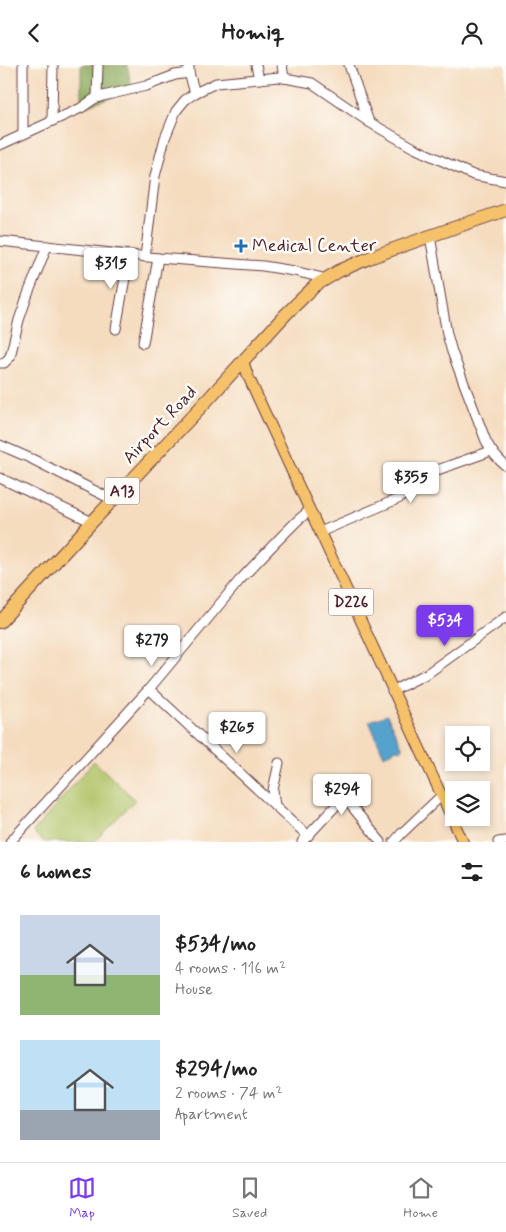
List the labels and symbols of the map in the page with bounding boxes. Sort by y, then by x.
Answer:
place label: Medical Center [252,234,377,258]
marker: Medical Center [234,239,248,253]
pin: $315 [81,247,141,290]
street label: Airport Road [118,381,202,469]
pin: $355 [381,461,441,504]
road number: A13 [104,477,140,505]
road number: D226 [328,589,374,615]
pin: $534 [415,605,475,647]
pin: $279 [122,625,182,667]
pin: $265 [207,711,267,754]
pin: $294 [312,773,372,816]

